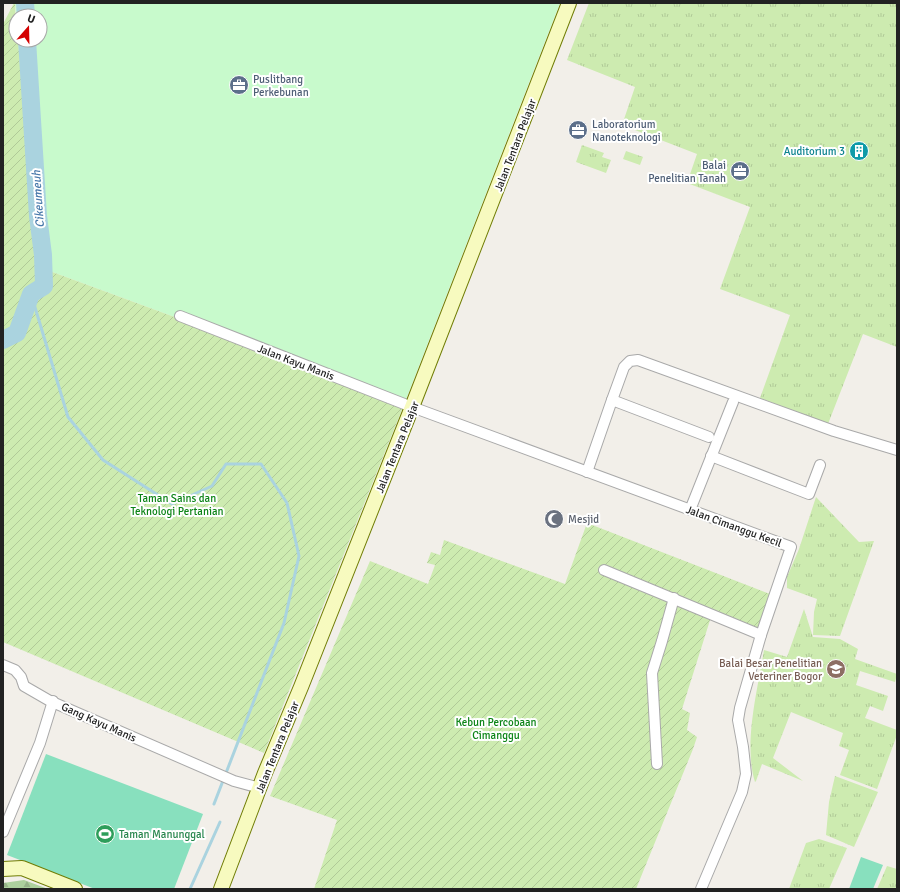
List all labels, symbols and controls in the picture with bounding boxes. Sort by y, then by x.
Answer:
north arrow [8,8,48,48]
text: U [26,12,37,26]
place label: Puslitbang Perkebunan [253,73,309,99]
office icon: Puslitbang Perkebunan [228,74,250,96]
street label: Jalan Tentara Pelajar [492,97,539,193]
place label: Laboratorium Nanoteknologi [592,118,661,144]
office icon: Laboratorium Nanoteknologi [567,119,589,141]
building icon: Auditorium 3 [848,140,870,162]
place label: Auditorium 3 [784,145,845,158]
place label: Balai Penelitian Tanah [648,159,726,185]
office icon: Balai Penelitian Tanah [729,160,751,182]
water label: Cikeumeuh [29,169,48,228]
street label: Jalan Kayu Manis [256,342,336,383]
street label: Jalan Tentara Pelajar [373,399,422,495]
park label: Taman Sains dan Teknologi Pertanian [131,492,223,518]
street label: Jalan Cimanggu Kecil [684,503,783,550]
mosque icon: Mesjid [543,508,565,530]
place label: Mesjid [568,513,599,526]
place label: Balai Besar Penelitian Veteriner Bogor [719,657,822,683]
school or university icon: Balai Besar Penelitian Veteriner Bogor [825,658,847,680]
street label: Jalan Tentara Pelajar [253,699,302,795]
street label: Gang Kayu Manis [59,700,138,745]
park label: Kebun Percobaan Cimanggu [455,716,537,742]
sports icon: Taman Manunggal [94,823,116,845]
place label: Taman Manunggal [119,828,205,841]

